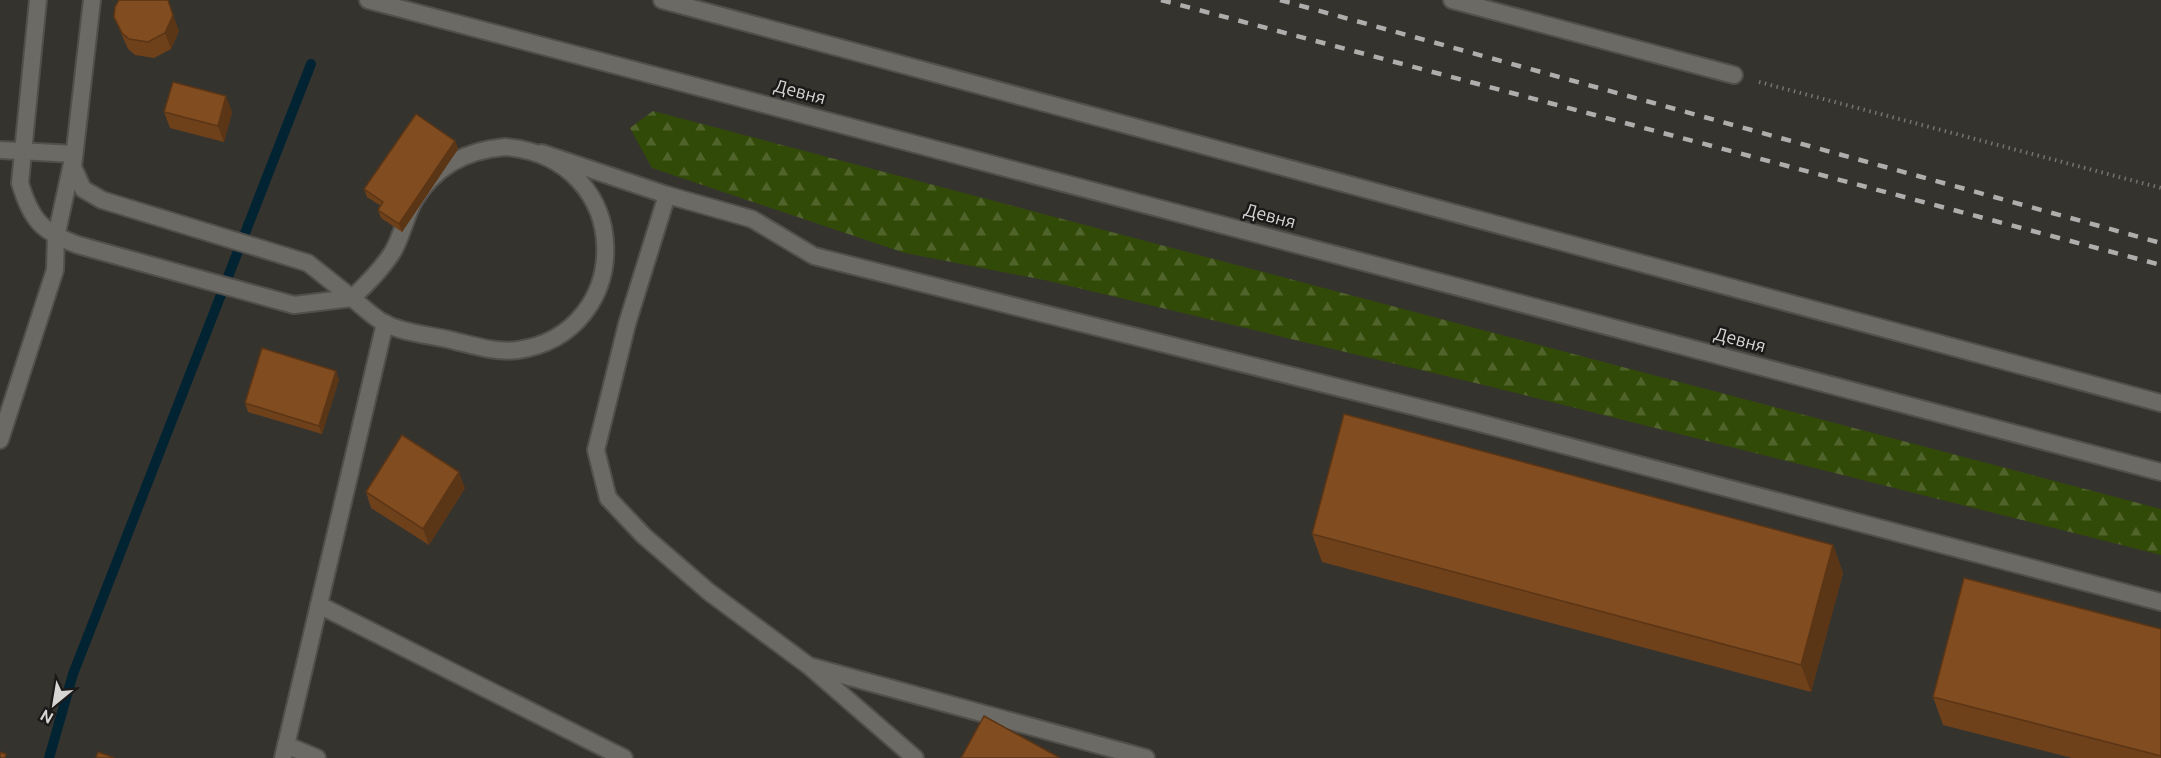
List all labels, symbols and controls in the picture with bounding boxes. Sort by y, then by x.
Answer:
street label: Девня [772,75,828,108]
street label: Девня [1242,199,1298,232]
street label: Девня [1712,323,1768,356]
north arrow [24,674,84,734]
text: N [37,706,56,728]

